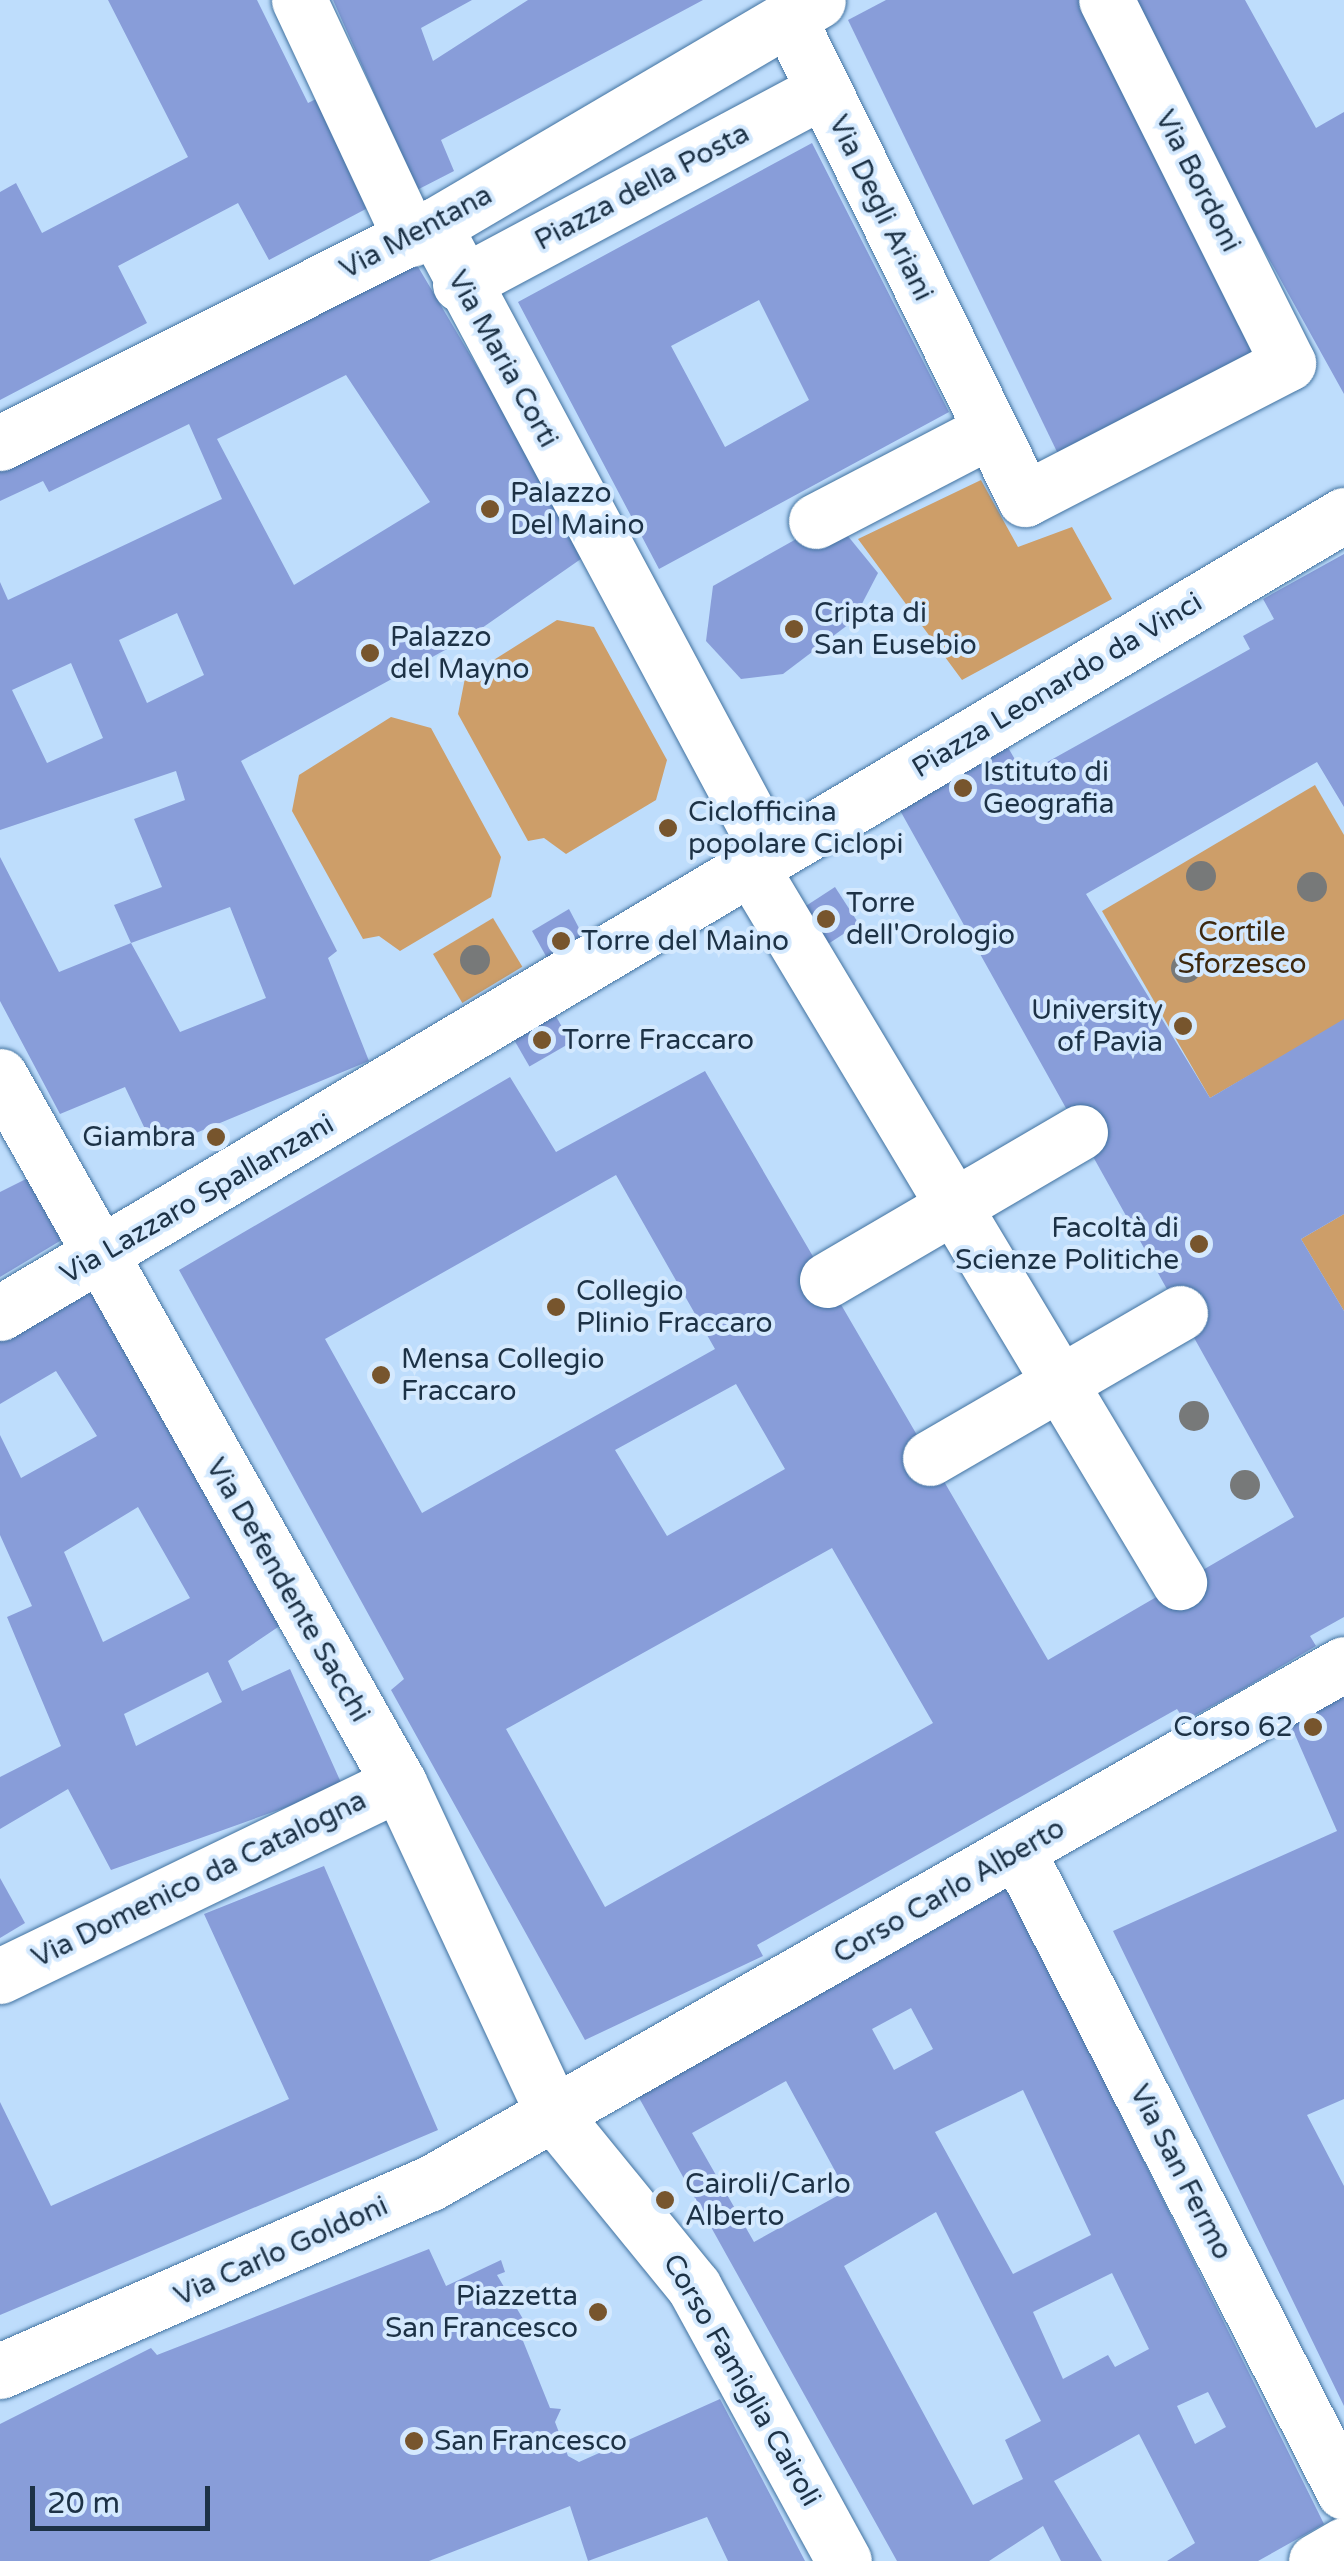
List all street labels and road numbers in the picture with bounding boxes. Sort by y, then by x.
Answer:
street label: Via Bordoni [1148,105,1248,257]
street label: Via Degli Ariani [822,110,940,306]
street label: Piazza della Posta [529,116,755,258]
street label: Via Mentana [334,178,498,286]
street label: Via Maria Corti [441,265,565,453]
street label: Piazza Leonardo da Vinci [906,585,1208,785]
street label: Via Lazzaro Spallanzani [54,1107,340,1291]
street label: Via Defendente Sacchi [199,1452,377,1728]
street label: Via Domenico da Catalogna [26,1783,372,1975]
street label: Corso Carlo Alberto [828,1811,1070,1971]
street label: Via San Fermo [1123,2079,1239,2265]
street label: Via Carlo Goldoni [169,2189,393,2313]
street label: Corso Famiglia Cairoli [656,2248,828,2512]

